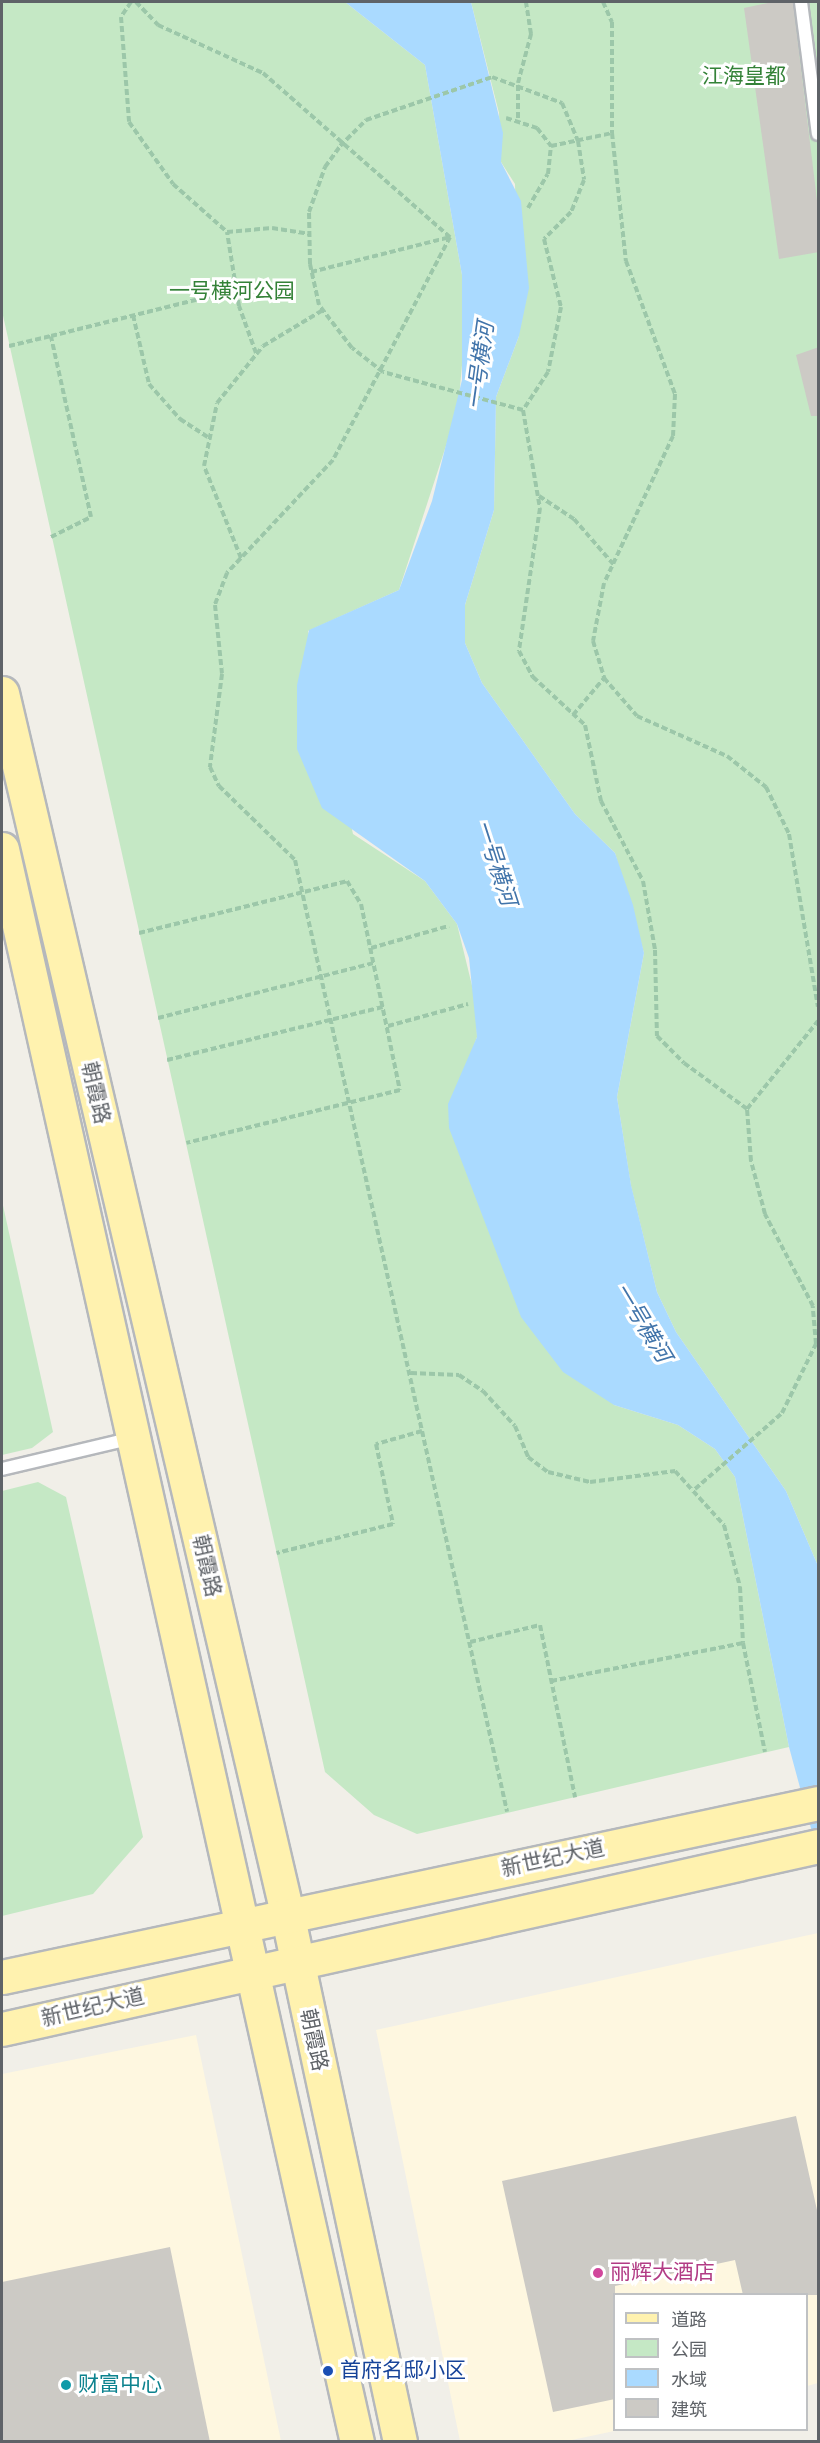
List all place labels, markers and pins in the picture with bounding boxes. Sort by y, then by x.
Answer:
place label: 丽辉大酒店 [610,2260,715,2286]
marker: 丽辉大酒店 [591,2266,605,2280]
place label: 首府名邸小区 [340,2358,466,2384]
marker: 首府名邸小区 [321,2364,335,2378]
place label: 财富中心 [78,2372,162,2398]
marker: 财富中心 [59,2378,73,2392]

